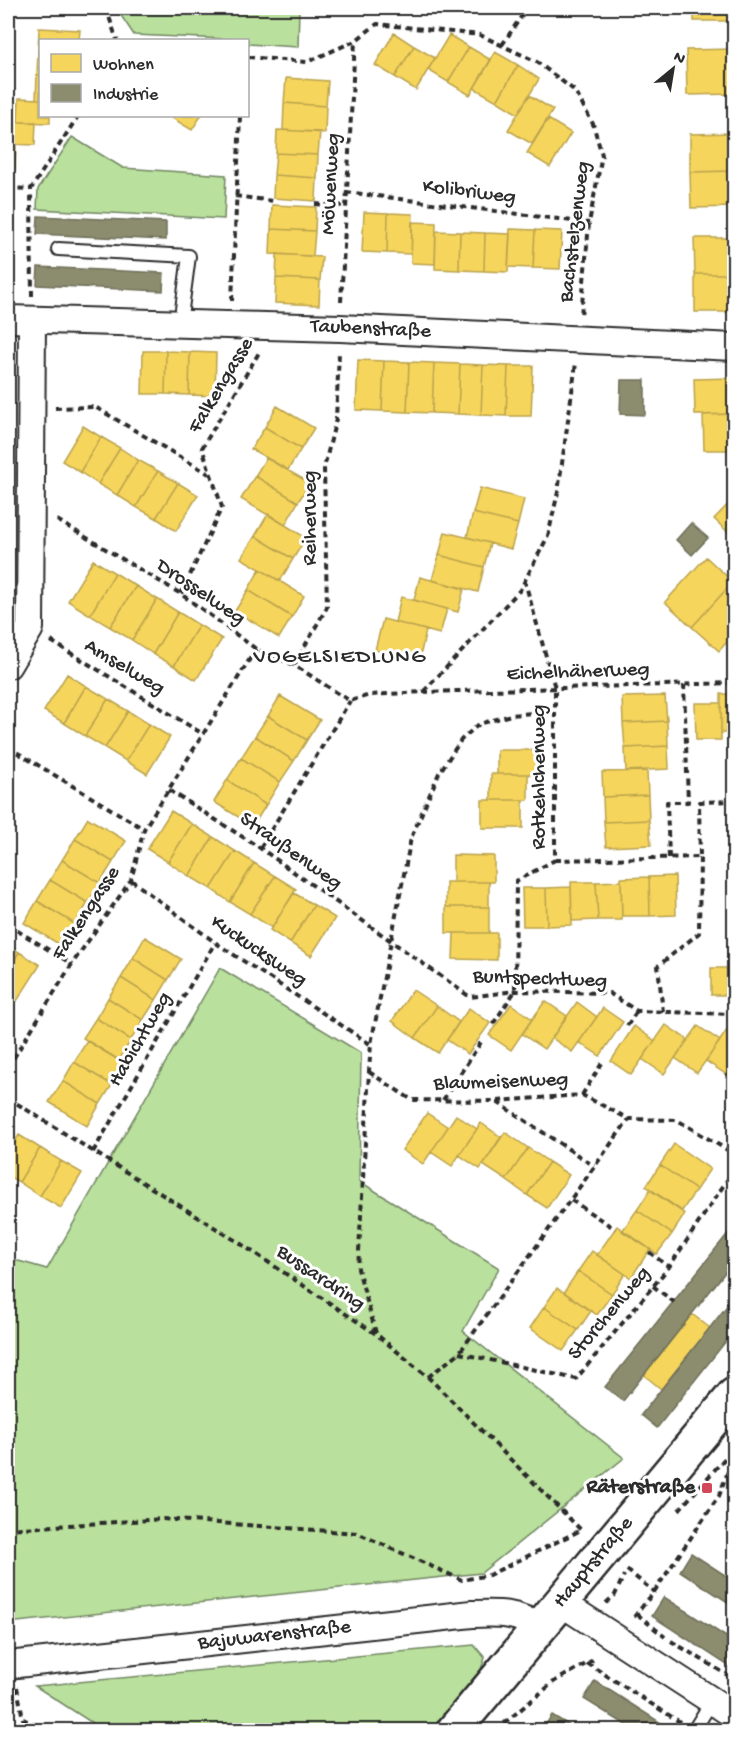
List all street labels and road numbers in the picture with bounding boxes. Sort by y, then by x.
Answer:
street label: Möwenweg [317,133,347,235]
street label: Bachstelzenweg [555,160,597,305]
street label: Kolibriweg [421,175,517,211]
street label: Taubenstraße [309,315,433,345]
street label: Falkengasse [183,333,261,439]
street label: Reiherweg [299,470,324,566]
street label: Drosselweg [149,553,249,632]
street label: Amselweg [79,634,169,702]
street label: Eichelhäherweg [506,658,650,688]
street label: Rotkehlchenweg [528,705,553,849]
street label: Straußenweg [234,807,346,897]
street label: Falkengasse [47,861,127,967]
street label: Kuckucksweg [205,911,311,993]
street label: Buntspechtweg [472,965,607,995]
street label: Habichtweg [104,988,178,1092]
street label: Blaumeisenweg [432,1068,569,1098]
street label: Bussardring [270,1240,369,1318]
street label: Storchenweg [563,1262,657,1366]
street label: Hauptstraße [548,1511,640,1614]
street label: Bajuwarenstraße [196,1615,353,1657]

